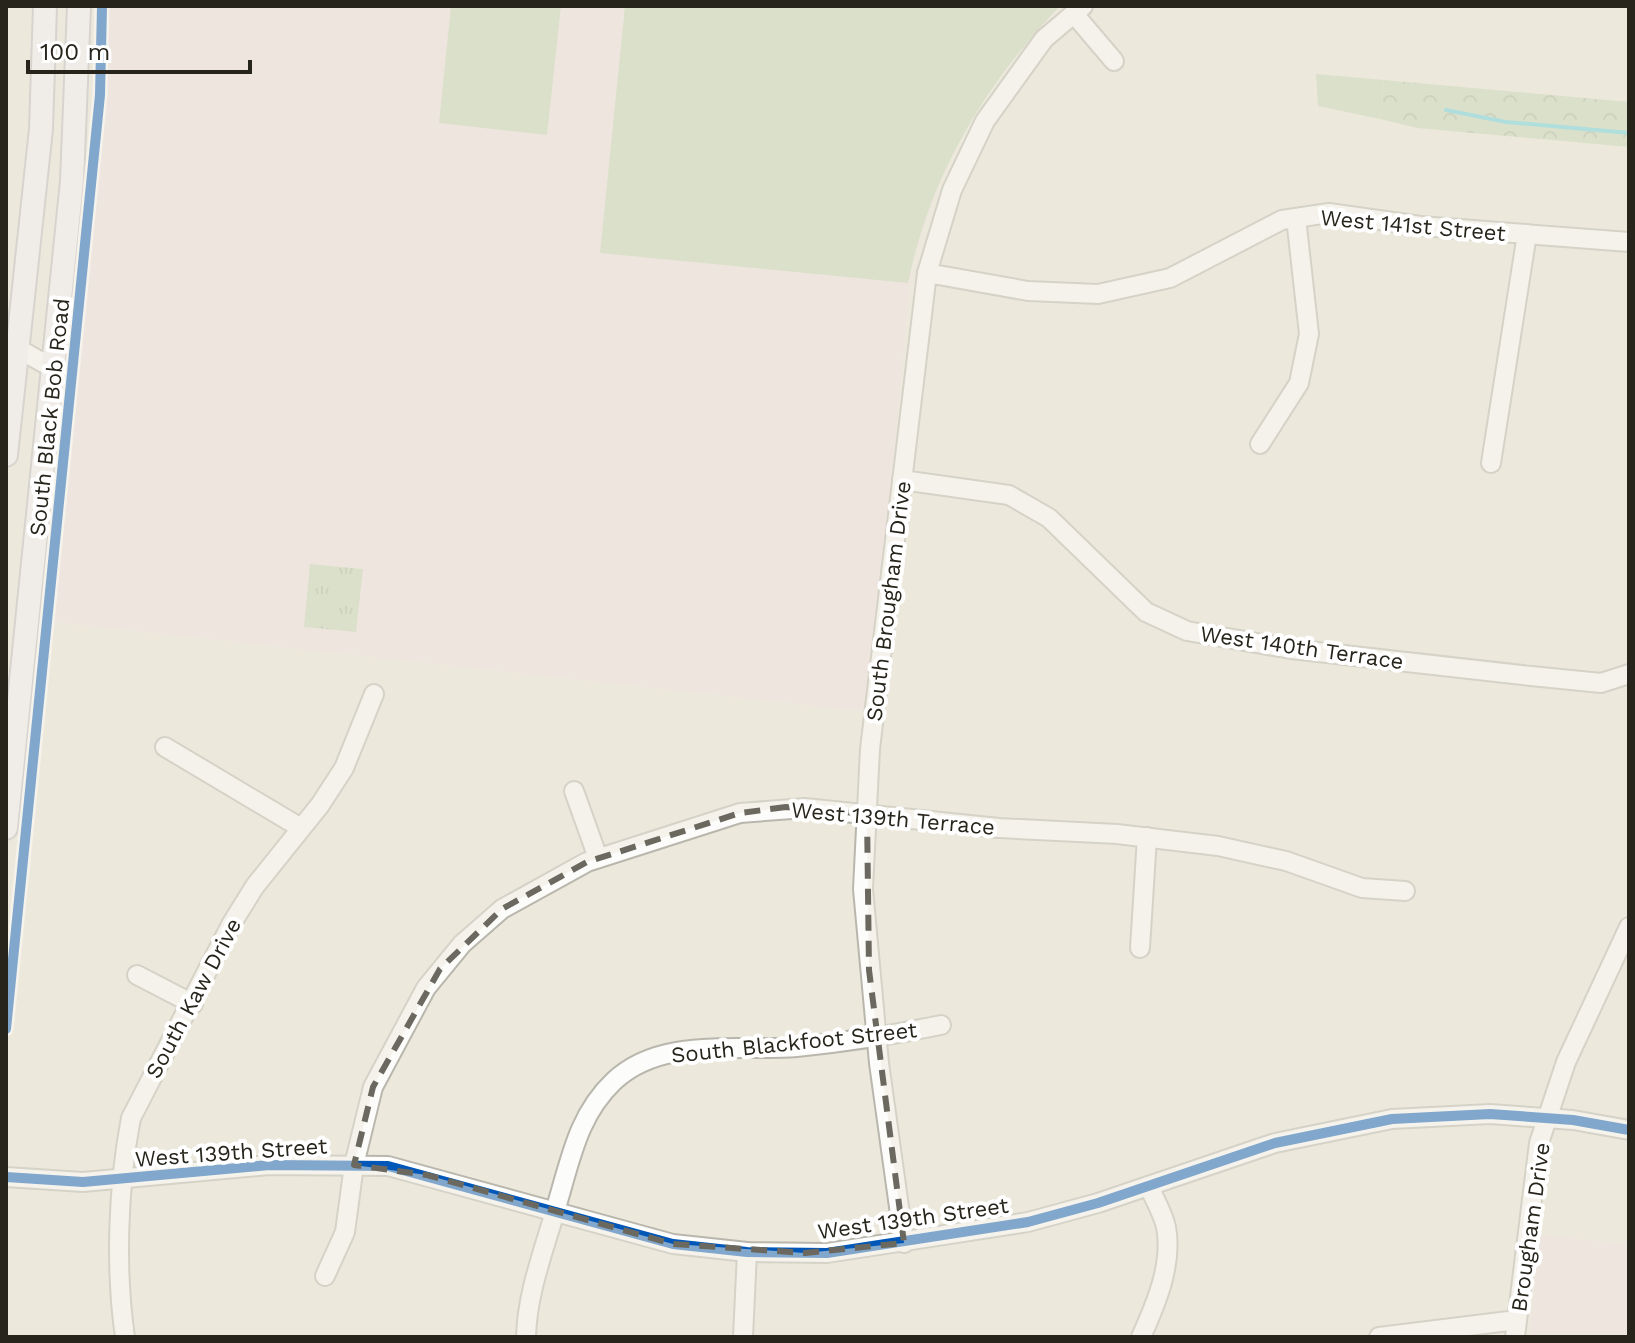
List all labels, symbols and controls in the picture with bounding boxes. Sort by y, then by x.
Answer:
scale bar [28,24,250,74]
text: 100 m [40,38,110,66]
street label: West 141st Street [1319,205,1507,246]
street label: South Black Bob Road [25,297,74,537]
street label: South Brougham Drive [861,479,916,723]
street label: West 140th Terrace [1199,621,1405,674]
street label: West 139th Terrace [790,797,996,840]
street label: South Kaw Drive [141,914,246,1083]
street label: South Blackfoot Street [670,1017,918,1068]
street label: West 139th Street [134,1133,328,1172]
street label: Brougham Drive [1506,1141,1555,1313]
street label: West 139th Street [816,1193,1010,1244]

